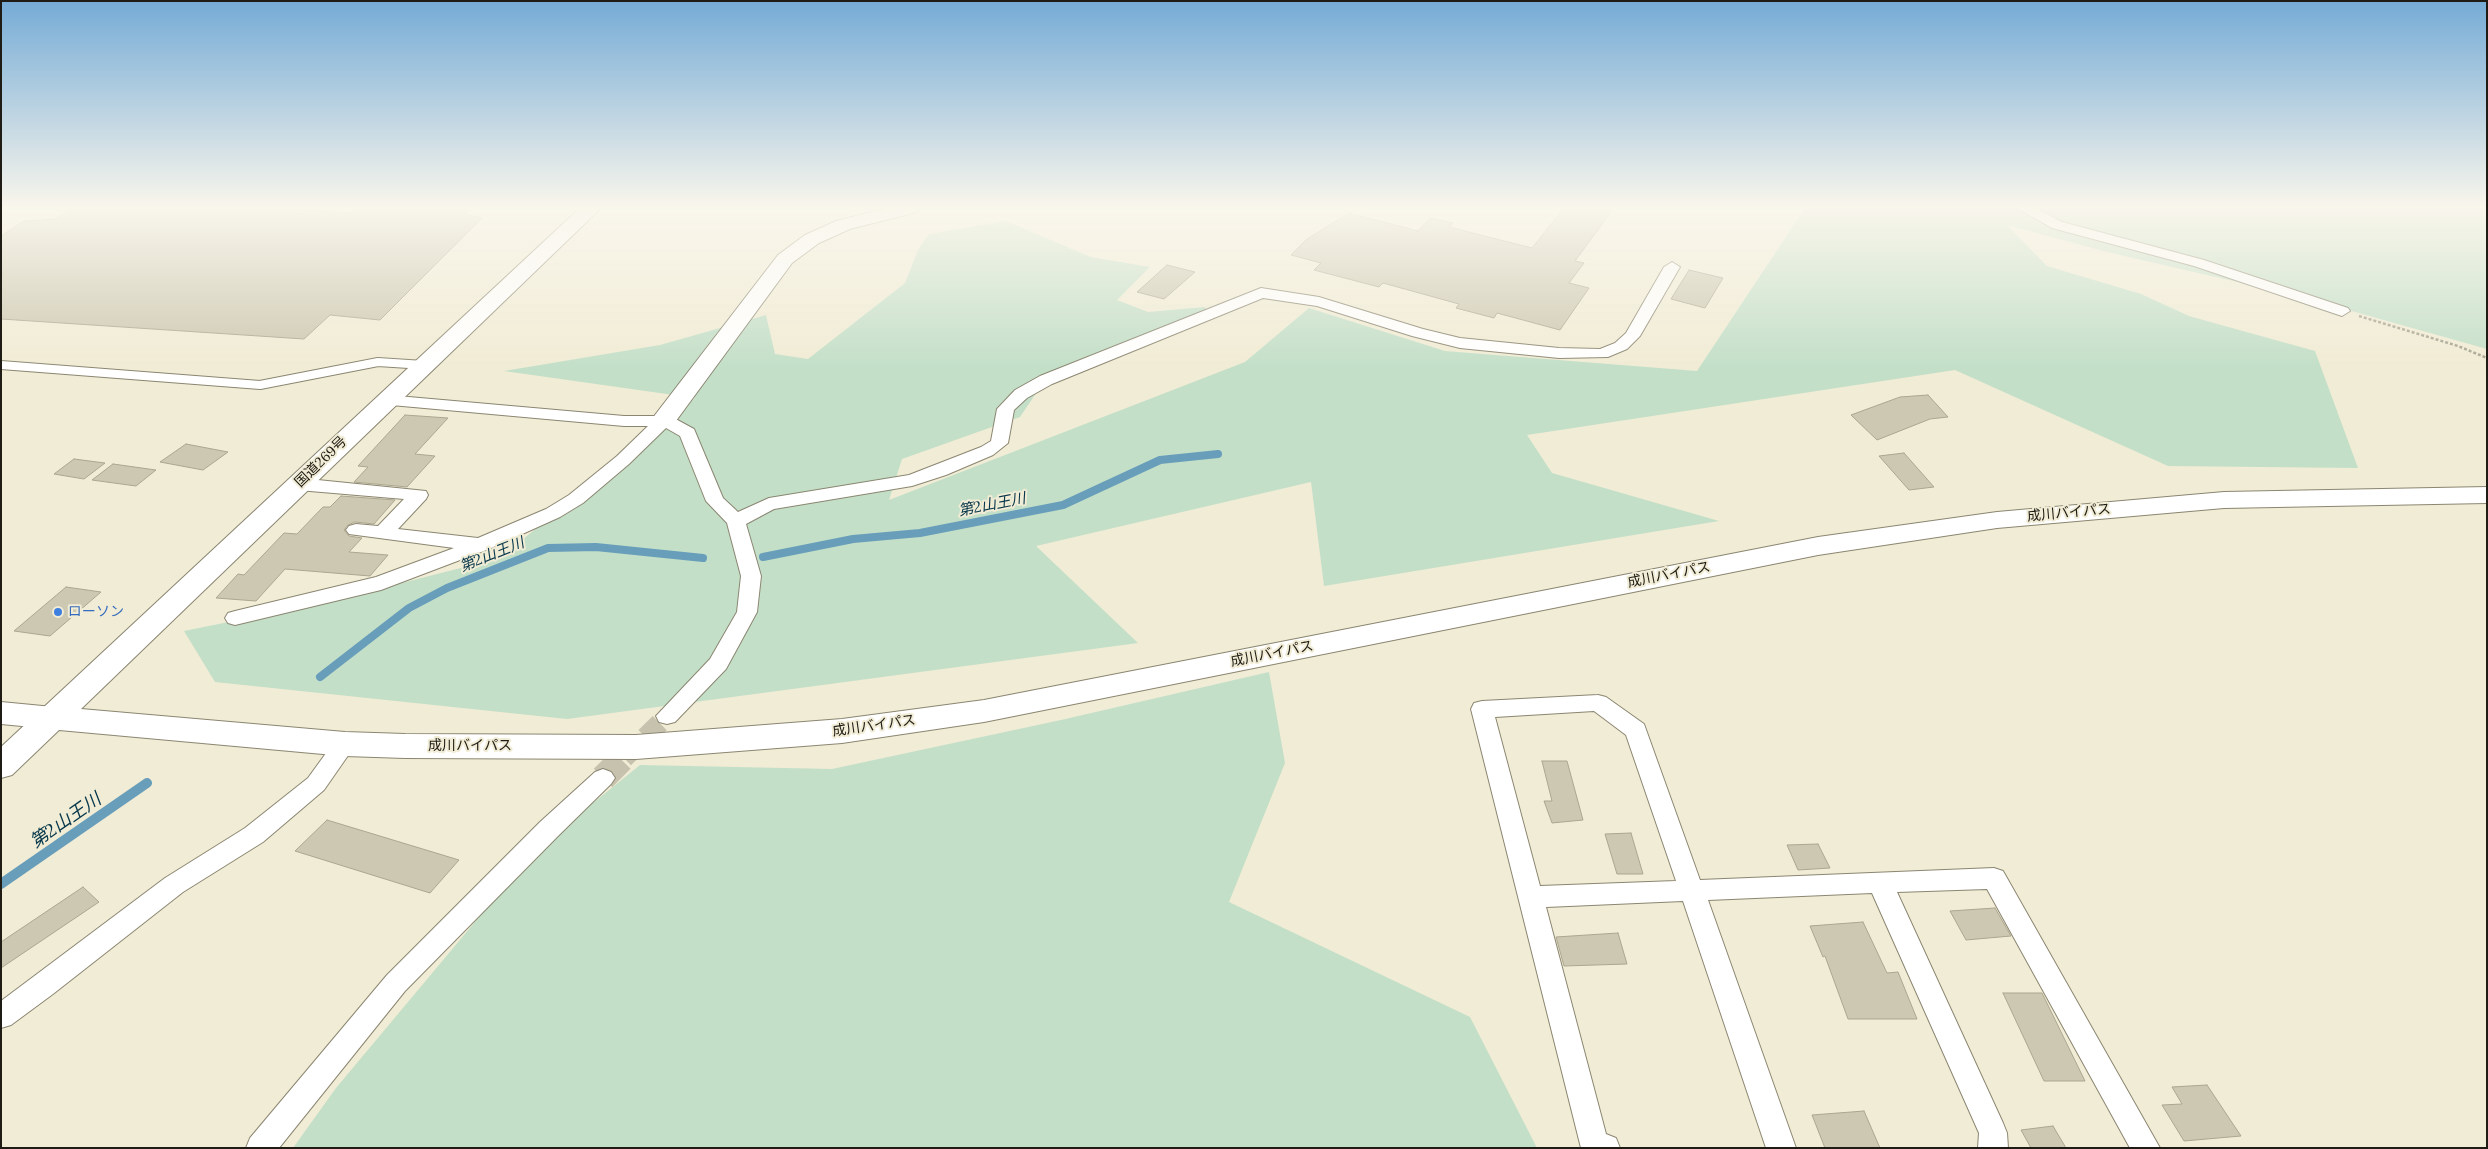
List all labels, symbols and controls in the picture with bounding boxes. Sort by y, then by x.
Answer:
street label: 国道269号 [292,433,350,491]
water label: 第2山王川 [957,490,1027,520]
street label: 成川バイパス [2026,501,2112,525]
water label: 第2山王川 [457,534,527,576]
street label: 成川バイパス [1626,559,1712,591]
place label: ローソン [68,604,124,620]
marker: ローソン [52,606,64,618]
street label: 成川バイパス [1229,638,1315,670]
street label: 成川バイパス [831,712,917,740]
street label: 成川バイパス [428,738,512,754]
water label: 第2山王川 [26,789,106,853]

